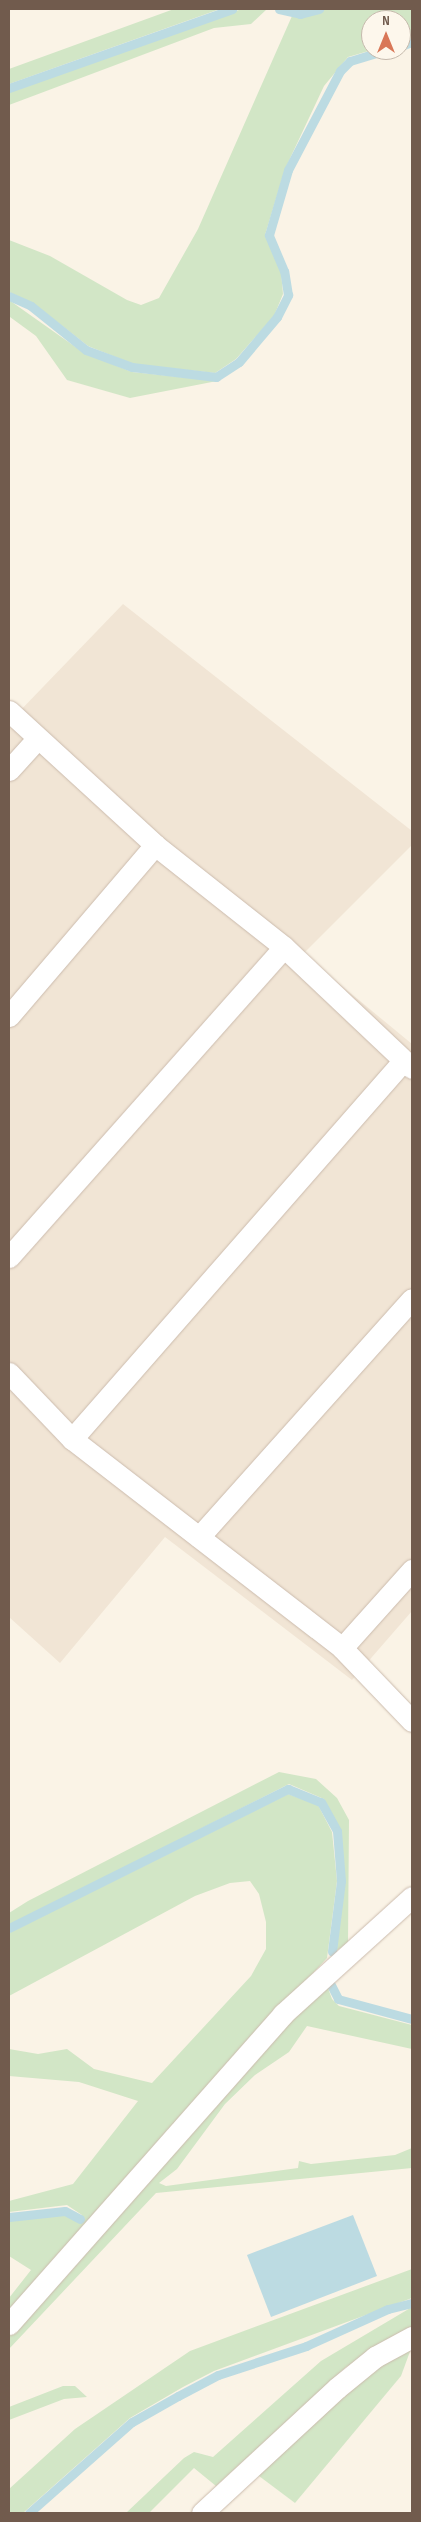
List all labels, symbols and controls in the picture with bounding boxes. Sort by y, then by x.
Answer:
north arrow [361,10,411,60]
text: N [382,12,390,29]

